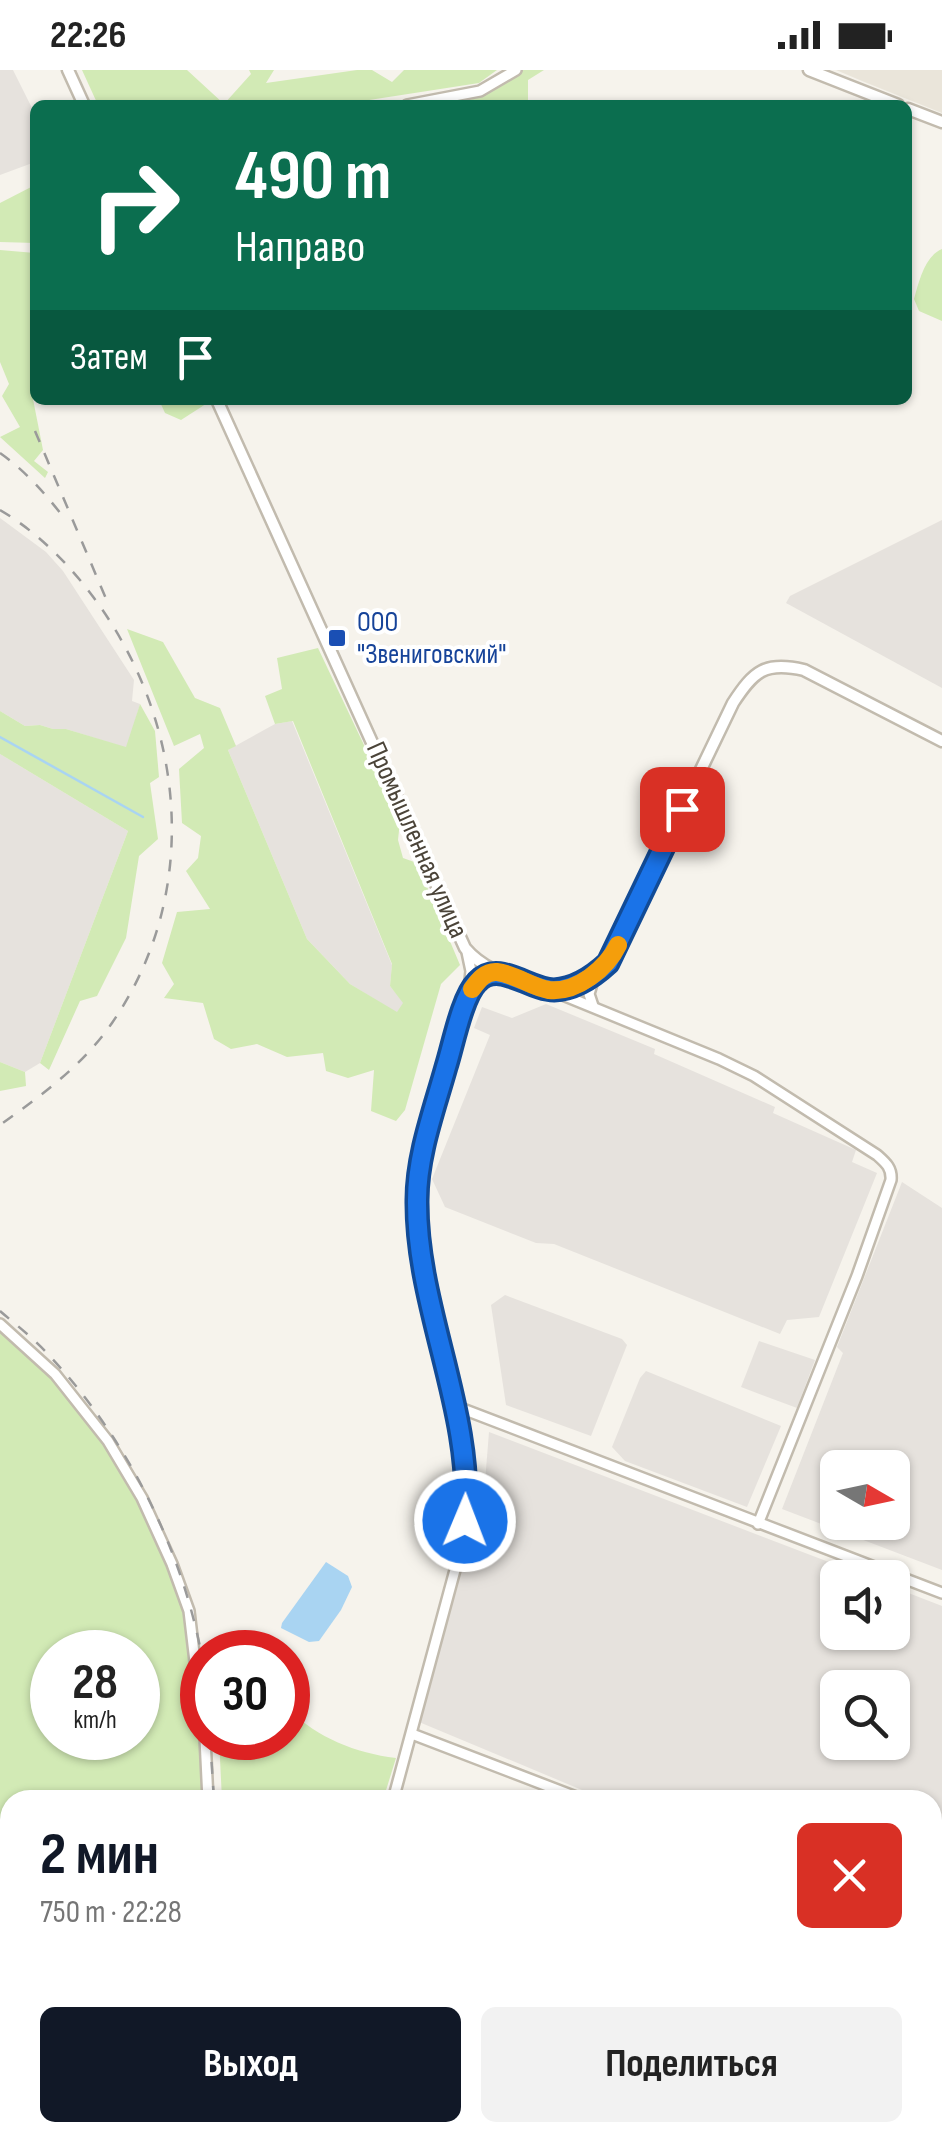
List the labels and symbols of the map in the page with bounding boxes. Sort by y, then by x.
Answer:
place label: ООО "Звениговский" [357,606,506,671]
marker: ООО "Звениговский" [326,627,348,649]
street label: Промышленная улица [359,737,475,943]
pin [640,767,725,852]
north arrow [820,1450,910,1540]
position arrow [413,1469,517,1573]
speed limit sign: 30 [180,1630,310,1760]

